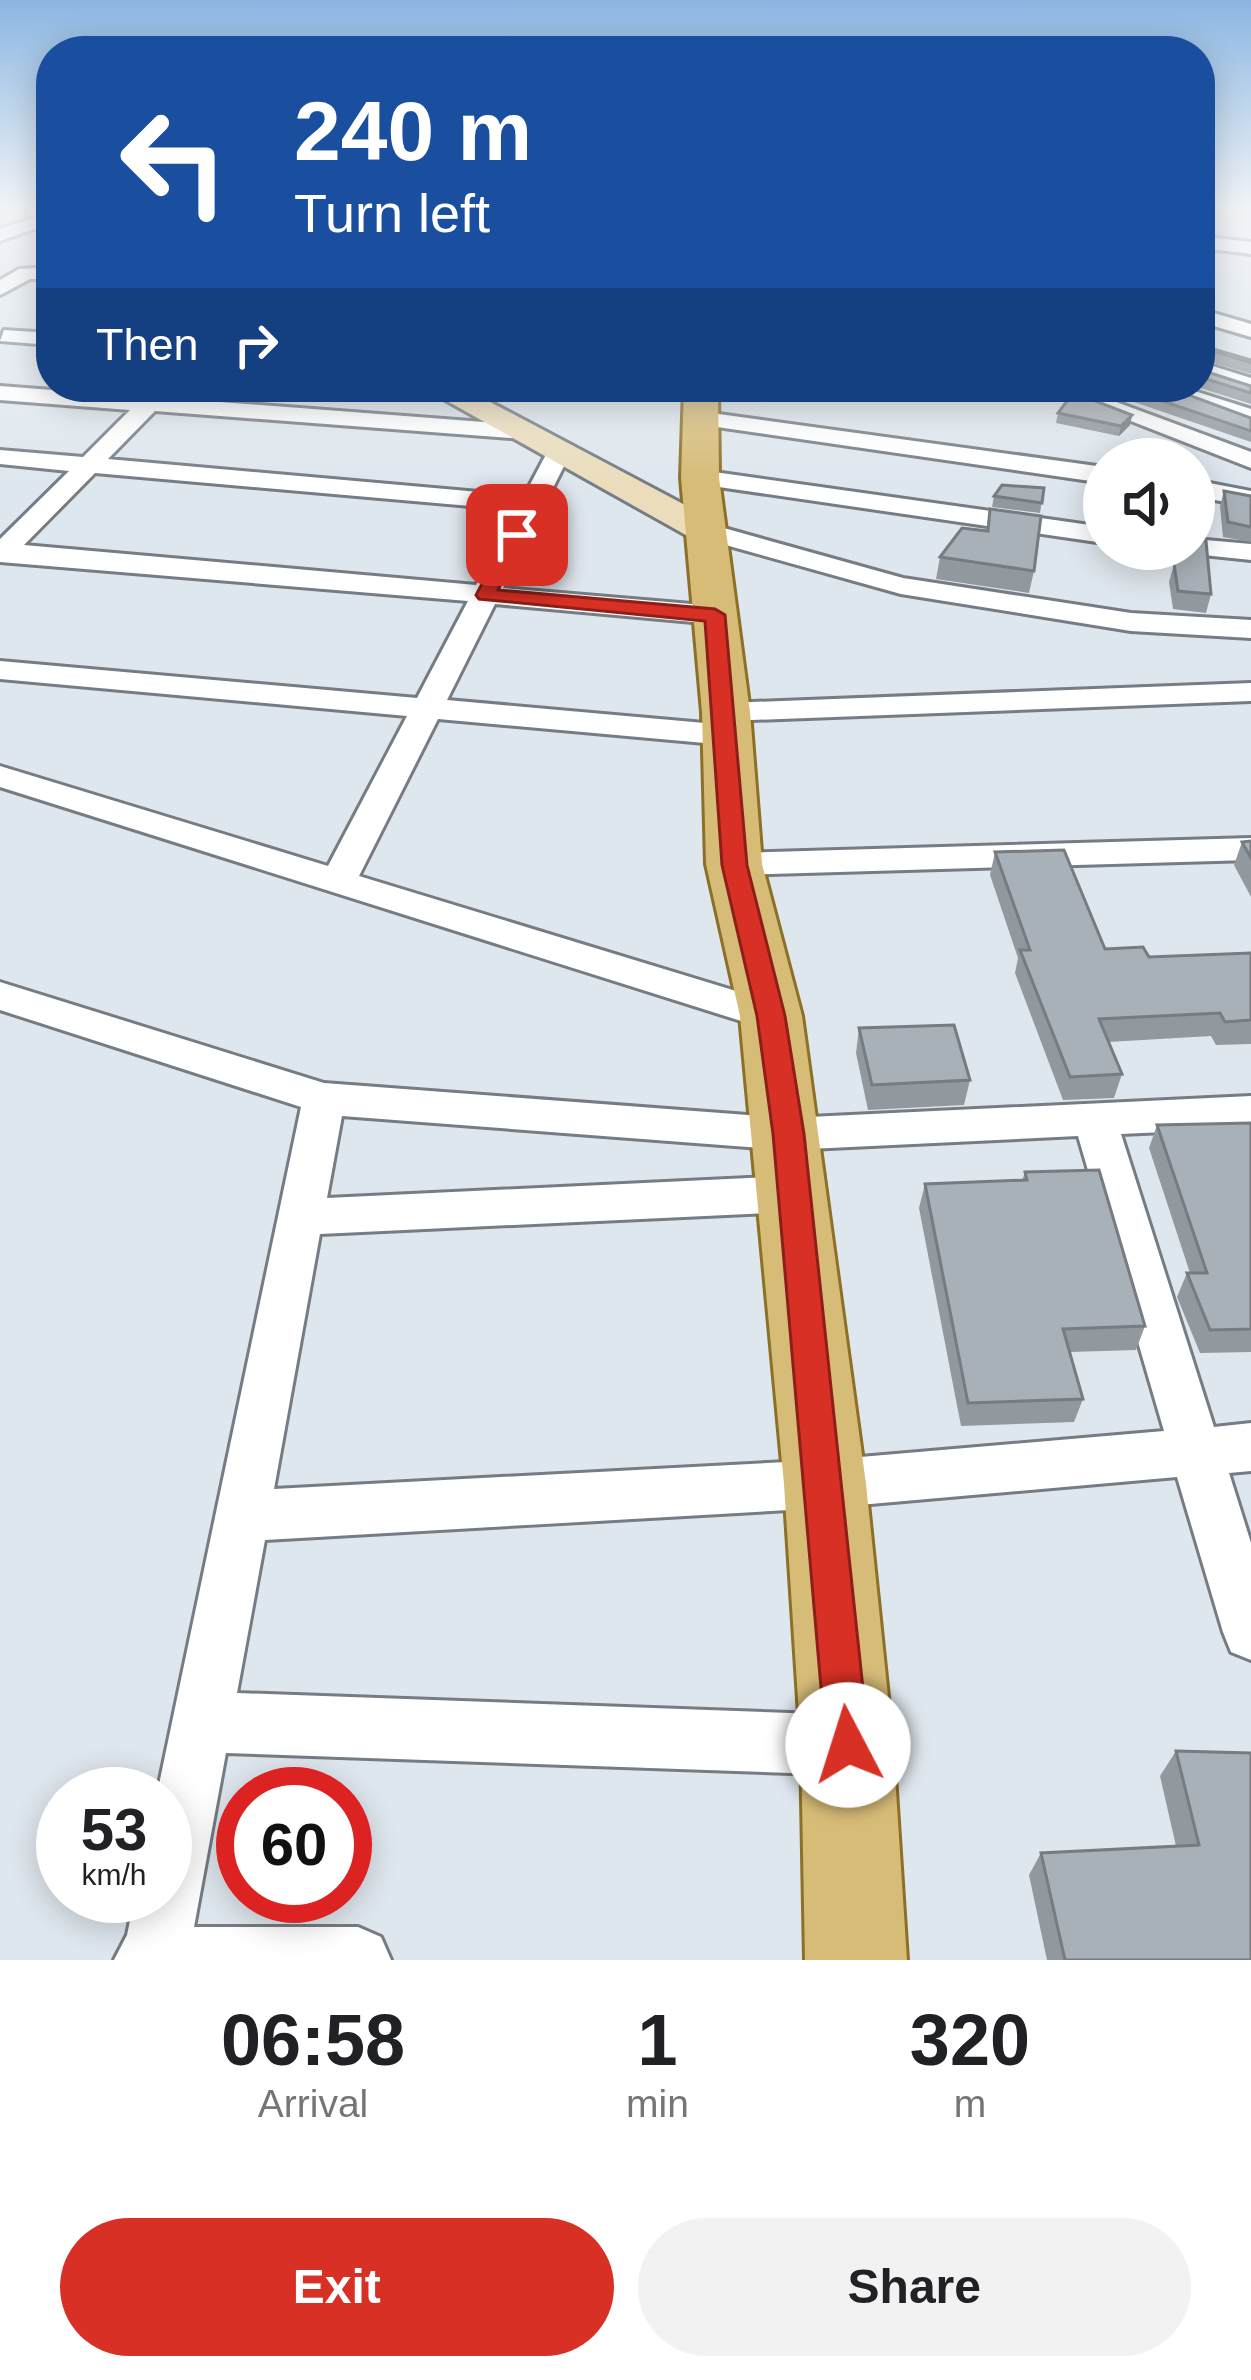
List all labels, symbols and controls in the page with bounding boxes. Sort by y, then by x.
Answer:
icon: left [96,84,252,240]
text: 240 m [294,84,532,178]
text: Turn left [294,183,490,243]
icon: right [223,312,289,378]
text: Then [96,319,199,370]
map controls [1083,438,1215,570]
button: sound [1083,438,1215,570]
pin [466,484,568,586]
icon: arrive [484,502,550,568]
position arrow [785,1682,911,1808]
speed limit sign: 60 [216,1767,372,1923]
text: 53 [81,1796,147,1863]
text: km/h [81,1858,147,1891]
text: 06:58 [221,2000,405,2080]
text: 1 [637,2000,678,2080]
text: 320 [910,2000,1030,2080]
text: Arrival [258,2082,368,2125]
text: min [626,2082,689,2125]
text: m [954,2082,986,2125]
button: Exit [60,2218,614,2356]
button: Share [638,2218,1191,2356]

